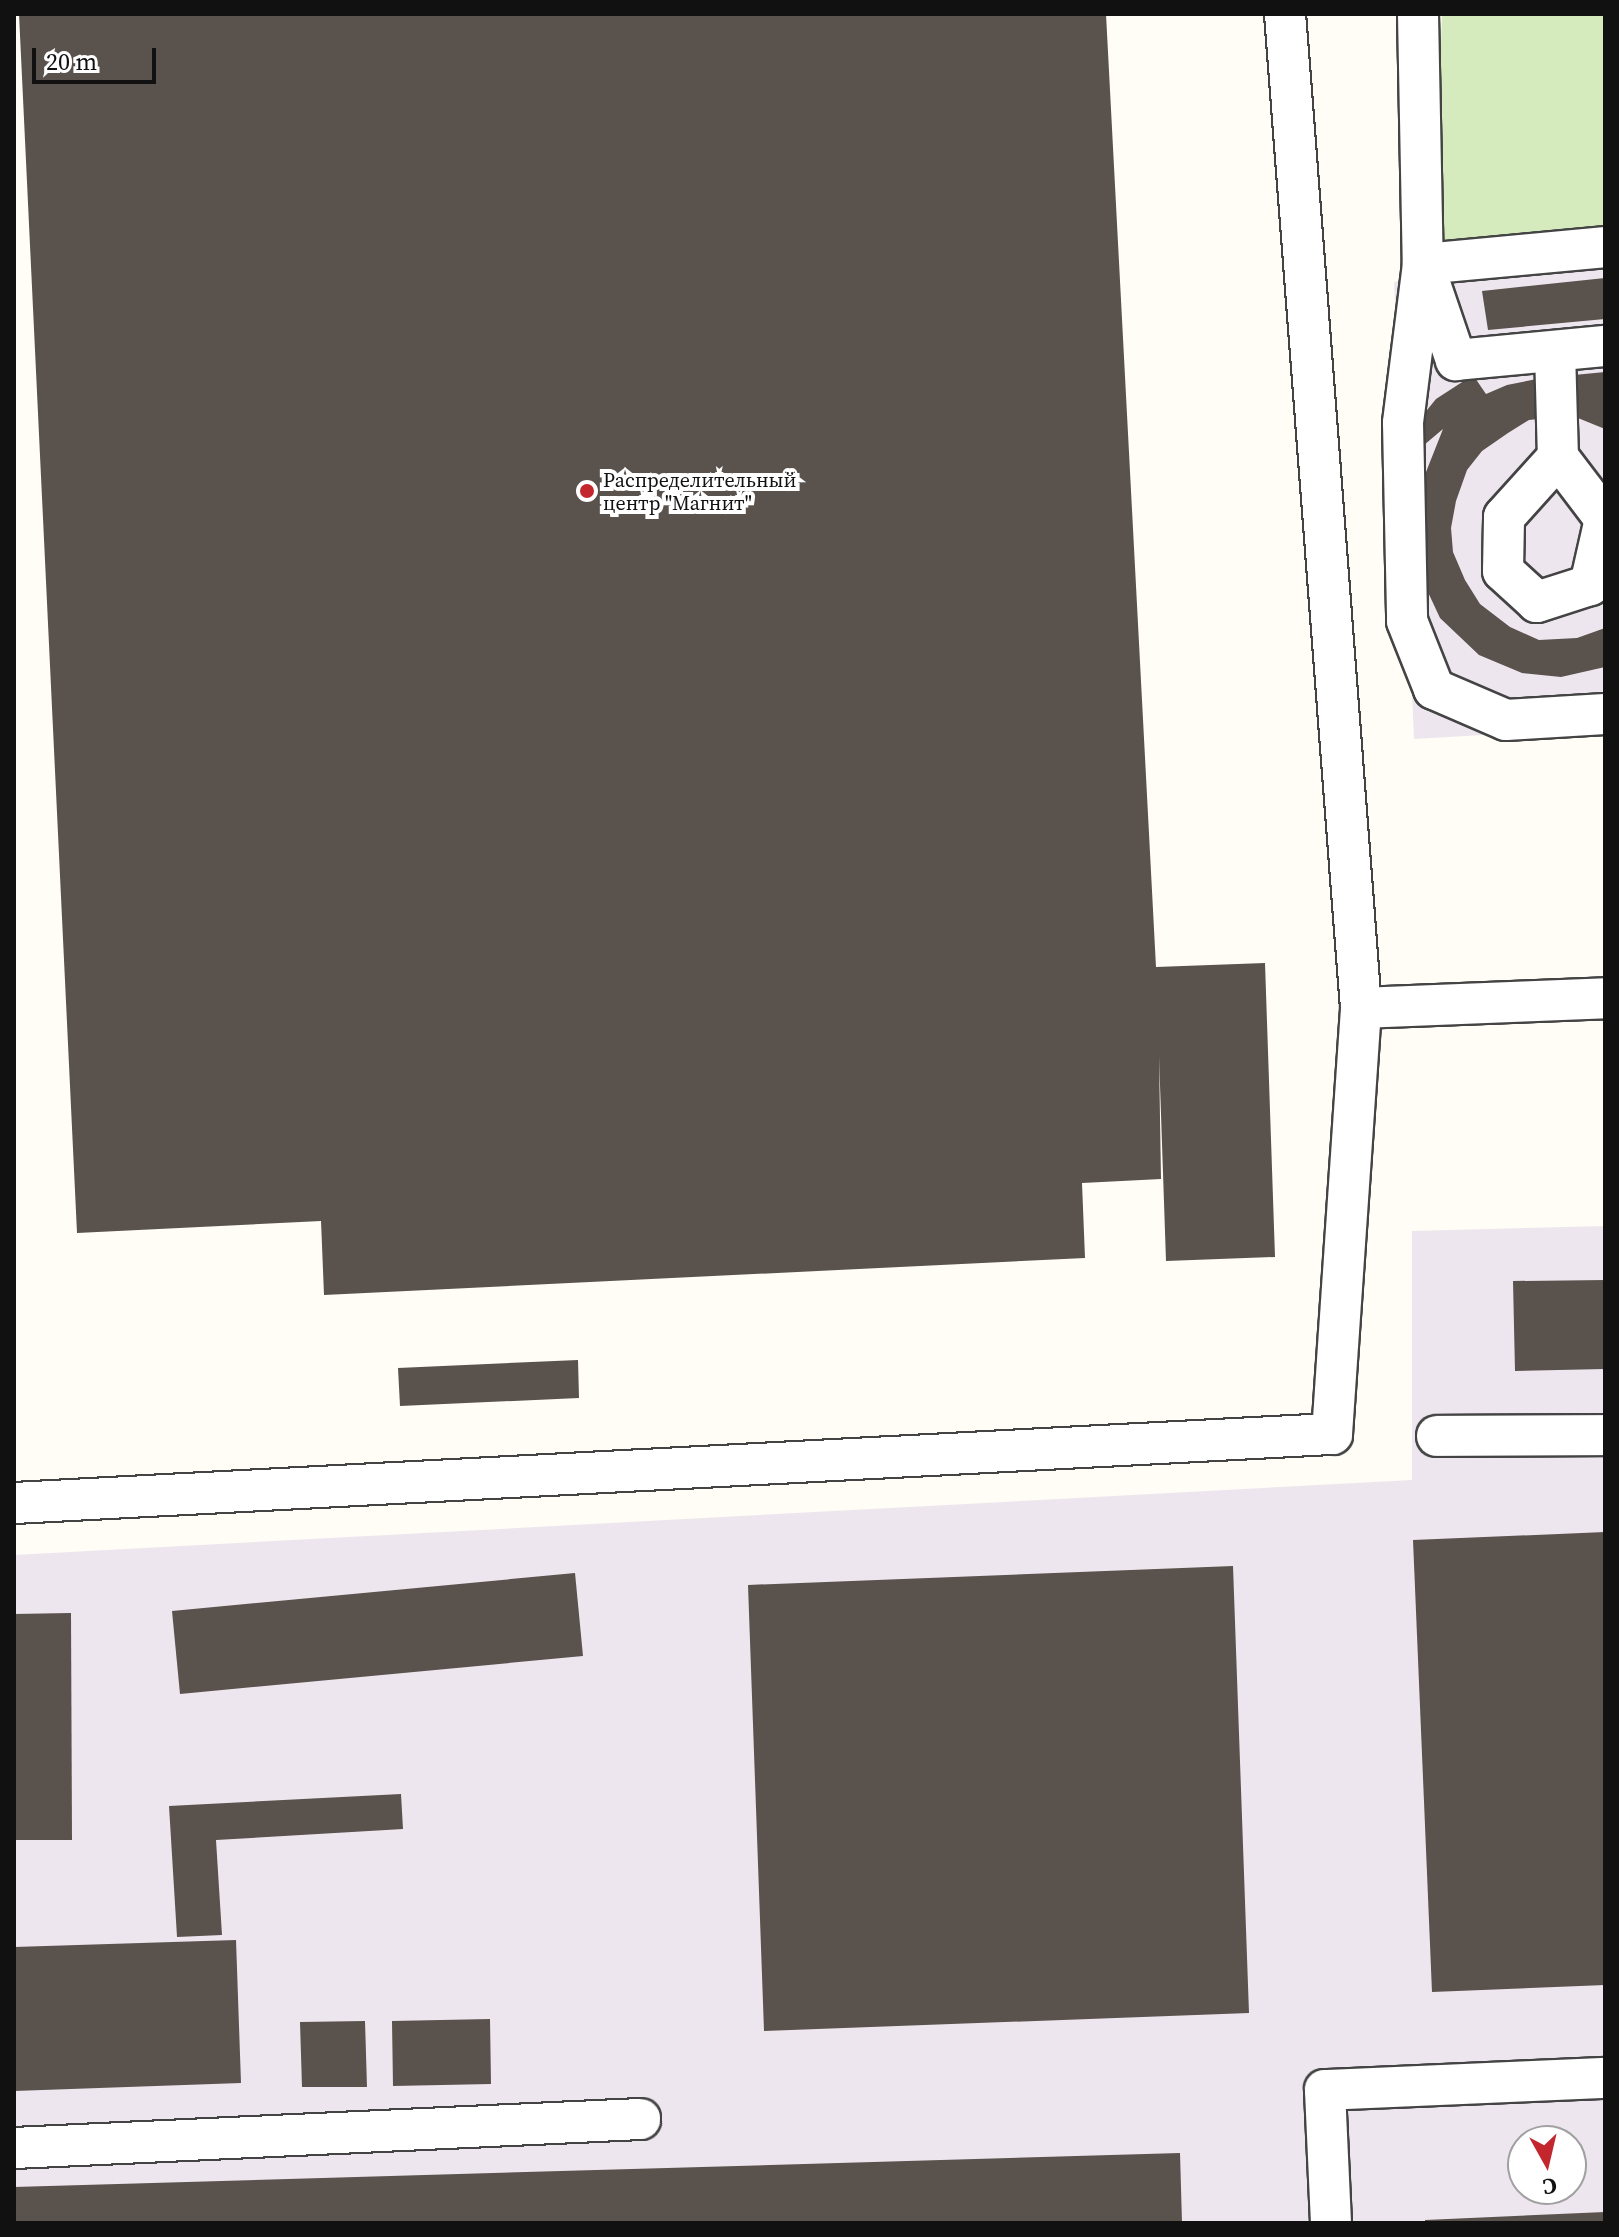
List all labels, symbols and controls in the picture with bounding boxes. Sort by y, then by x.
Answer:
scale bar [36,32,160,82]
text: 20 m [46,45,97,78]
place label: Распределительный центр "Магнит" [603,468,796,515]
marker: Распределительный центр "Магнит" [578,482,596,500]
north arrow [1507,2125,1587,2205]
text: С [1541,2171,1559,2203]

